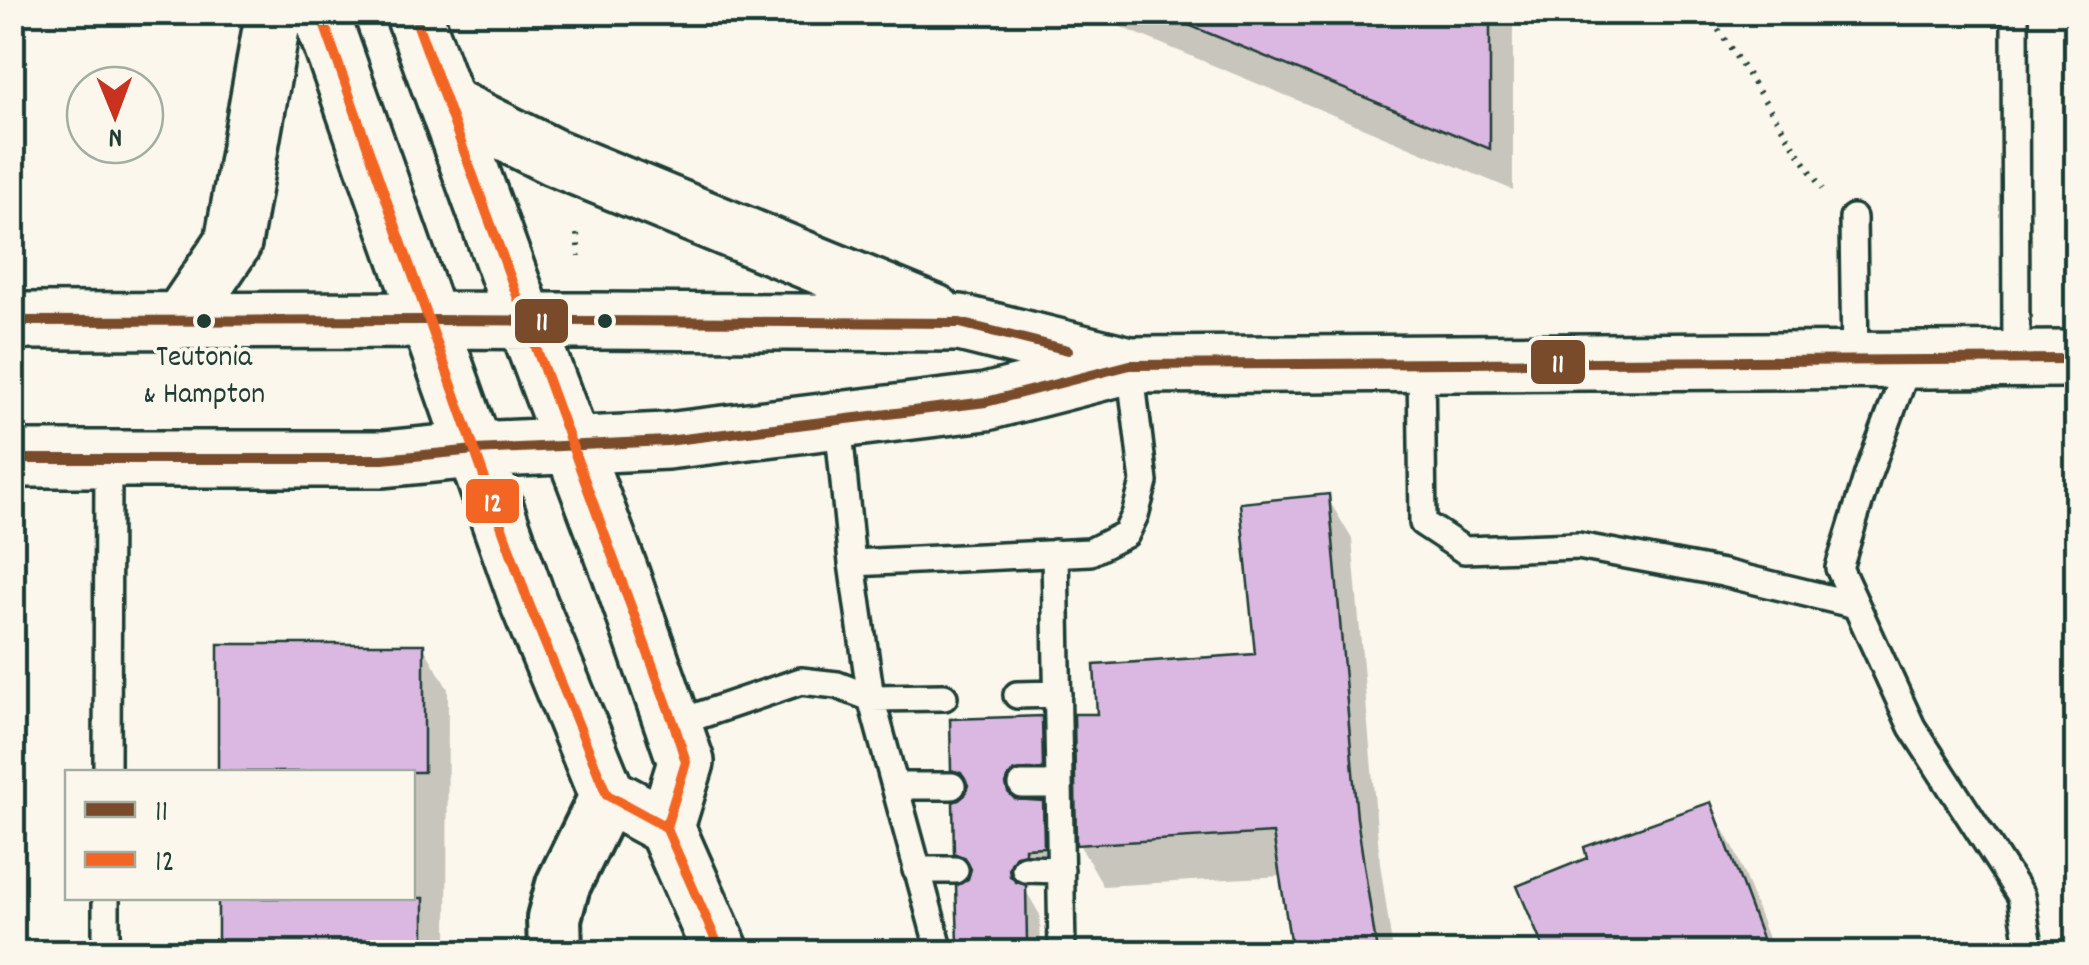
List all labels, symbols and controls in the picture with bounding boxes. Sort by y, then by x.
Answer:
north arrow [65,65,165,165]
text: N [108,115,123,155]
line badge: 11 [513,297,570,345]
text: 11 [536,305,548,345]
marker: Teutonia & Hampton [194,311,214,331]
unlabelled marker [595,311,615,331]
place label: Teutonia & Hampton [143,338,265,418]
line badge: 11 [1529,338,1587,386]
text: 11 [1552,347,1564,387]
line badge: 12 [464,477,521,525]
text: 12 [484,486,502,526]
legend [65,770,415,900]
text: 11 [155,793,168,836]
text: 12 [155,843,175,886]

